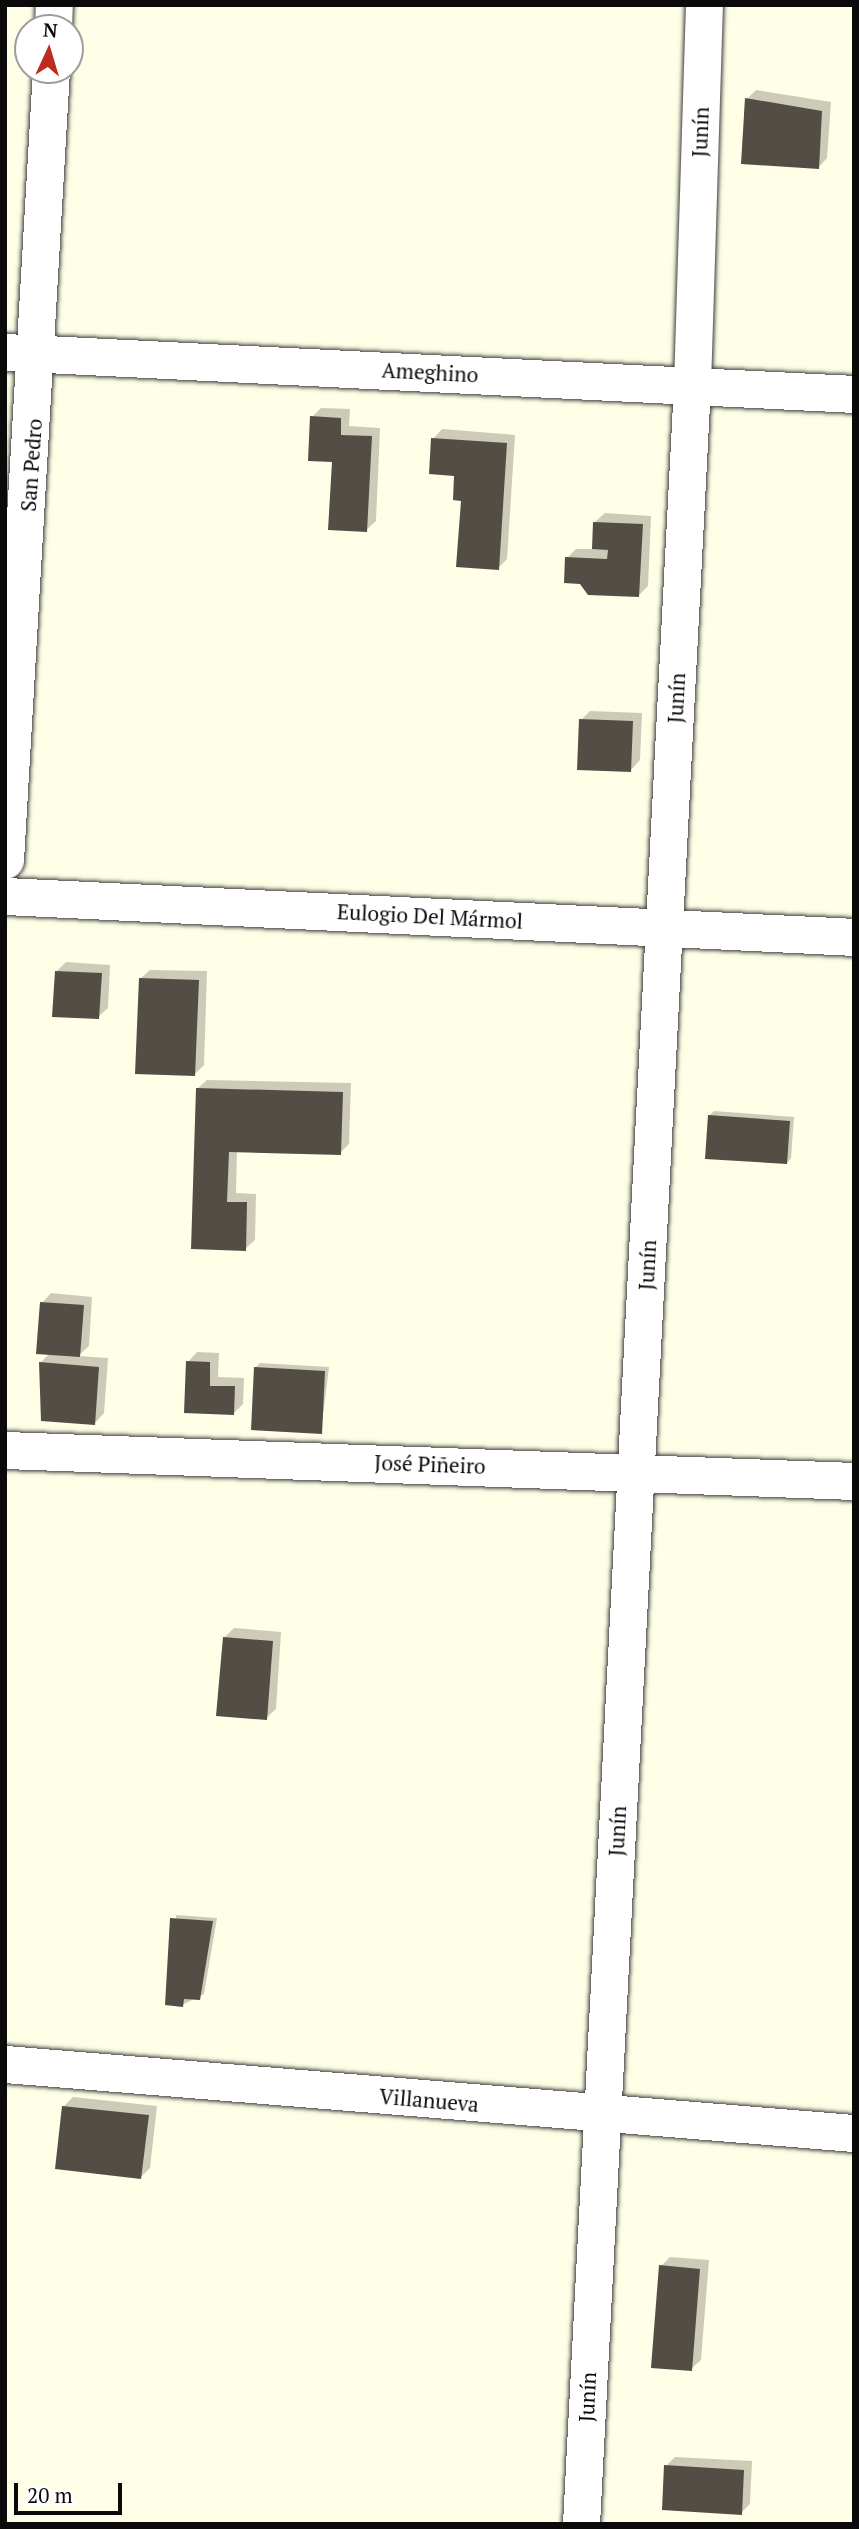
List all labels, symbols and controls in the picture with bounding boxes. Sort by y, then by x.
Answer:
north arrow [14,14,84,84]
text: N [42,17,58,43]
street label: Junín [687,106,713,158]
street label: Ameghino [381,357,479,387]
street label: San Pedro [15,418,47,512]
street label: Junín [662,672,690,724]
street label: Eulogio Del Mármol [336,899,524,933]
street label: Junín [633,1239,661,1291]
street label: José Piñeiro [374,1449,486,1479]
street label: Junín [603,1805,631,1857]
street label: Villanueva [378,2083,480,2117]
street label: Junín [573,2371,601,2423]
scale bar [18,2470,126,2514]
text: 20 m [27,2481,73,2509]

